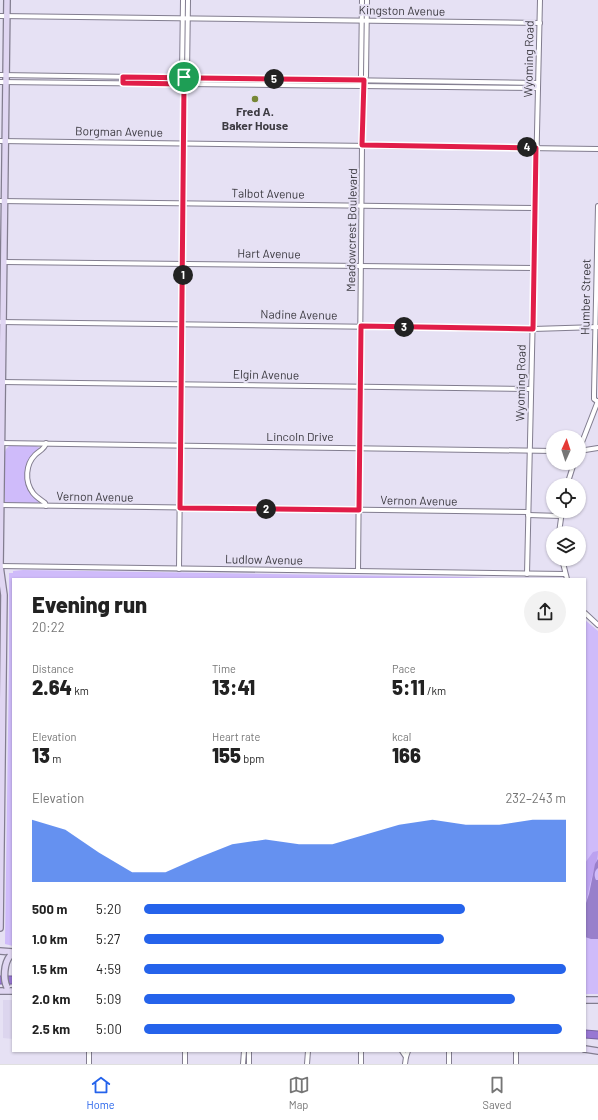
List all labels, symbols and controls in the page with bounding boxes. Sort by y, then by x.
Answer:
street label: Kingston Avenue [359,2,445,18]
street label: Wyoming Road [520,20,536,98]
pin [167,60,201,94]
icon: arrive [173,66,195,88]
pin: 5 [264,69,284,89]
text: 5 [271,72,277,85]
marker: Fred A. Baker House [250,94,260,104]
place label: Fred A. Baker House [222,104,289,132]
street label: Borgman Avenue [75,123,163,139]
pin: 4 [517,137,537,157]
text: 4 [524,140,530,153]
street label: Meadowcrest Boulevard [343,168,359,292]
street label: Talbot Avenue [231,185,305,201]
street label: Hart Avenue [237,245,301,261]
street label: Humber Street [577,259,593,335]
pin: 1 [173,265,193,285]
text: 1 [181,268,185,281]
street label: Nadine Avenue [260,306,338,322]
pin: 3 [394,317,414,337]
text: 3 [401,320,407,333]
street label: Wyoming Road [512,344,528,422]
street label: Elgin Avenue [233,366,299,382]
street label: Lincoln Drive [266,429,334,443]
north arrow [546,430,586,470]
map controls [546,430,586,566]
button: locate [546,478,586,518]
street label: Vernon Avenue [56,488,134,504]
street label: Vernon Avenue [380,492,458,508]
pin: 2 [256,499,276,519]
text: 2 [263,502,269,515]
button: layers [546,526,586,566]
street label: Ludlow Avenue [225,551,303,567]
text: Evening run [32,591,147,617]
button: share [524,591,566,633]
text: 20:22 [32,619,65,635]
text: Distance [32,662,74,675]
text: Time [212,662,236,675]
text: Pace [392,662,416,675]
text: 2.64 [32,675,72,699]
text: 13:41 [212,675,255,699]
text: 5:11 [392,675,425,699]
text: km [72,684,89,697]
text: /km [425,684,446,697]
text: Elevation [32,730,76,743]
text: Heart rate [212,730,260,743]
text: kcal [392,730,411,743]
text: 13 [32,743,50,767]
text: 155 [212,743,241,767]
text: 166 [392,743,421,767]
text: m [50,752,61,765]
text: bpm [241,752,264,765]
text: Elevation [32,790,84,806]
text: 232–243 m [505,790,566,806]
text: 500 m [32,901,67,917]
text: 5:20 [96,901,121,917]
text: 1.0 km [32,931,68,947]
text: 5:27 [96,931,120,947]
text: 1.5 km [32,961,68,977]
text: 4:59 [96,961,121,977]
text: 2.0 km [32,991,70,1007]
text: 5:09 [96,991,121,1007]
text: 2.5 km [32,1021,70,1037]
text: 5:00 [96,1021,122,1037]
tab: Home [87,1074,115,1111]
tab: Map [288,1074,310,1111]
tab: Saved [483,1074,511,1111]

